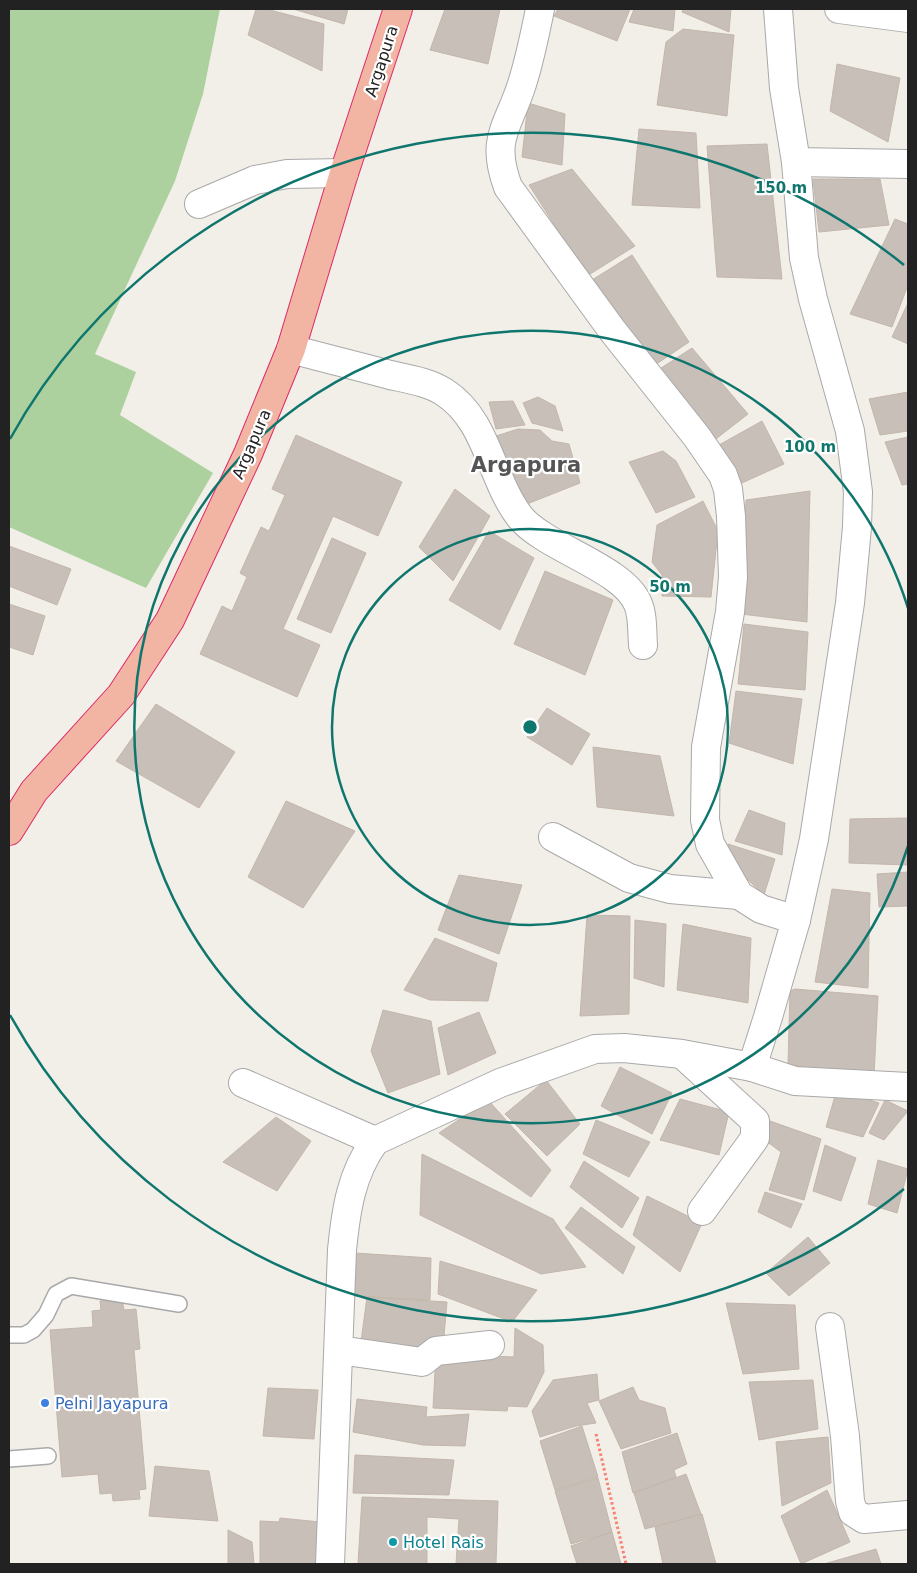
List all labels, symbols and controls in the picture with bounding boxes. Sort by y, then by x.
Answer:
street label: Argapura [361,23,402,99]
text: 150 m [755,179,807,197]
street label: Argapura [228,406,275,482]
text: 100 m [784,438,836,456]
district label: Argapura [471,453,581,477]
text: 50 m [649,578,691,596]
centre of rings [521,718,539,736]
place label: Pelni Jayapura [55,1394,169,1413]
marker: Pelni Jayapura [39,1397,51,1409]
place label: Hotel Rais [403,1533,484,1552]
marker: Hotel Rais [387,1536,399,1548]

